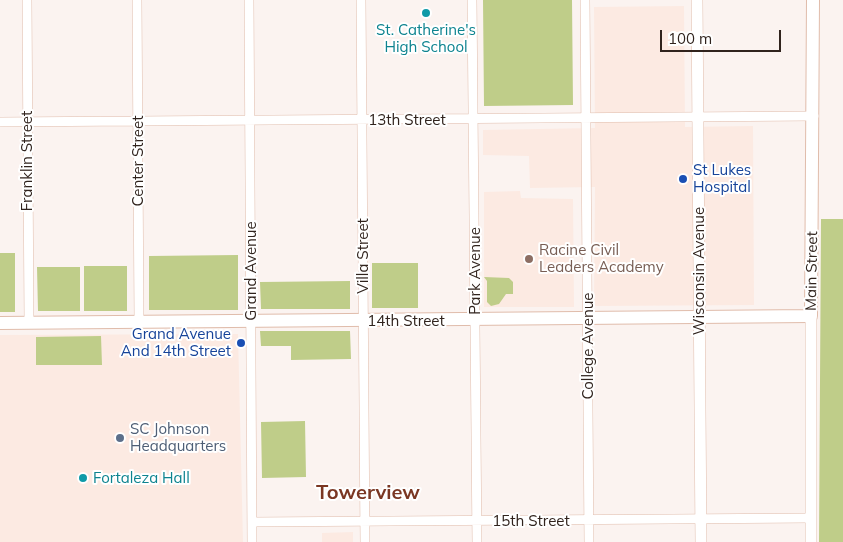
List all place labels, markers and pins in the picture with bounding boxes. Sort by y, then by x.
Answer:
marker: St. Catherine's High School [420,7,432,19]
place label: St. Catherine's High School [376,21,476,56]
place label: St Lukes Hospital [693,161,751,196]
marker: St Lukes Hospital [677,173,689,185]
place label: Racine Civil Leaders Academy [539,241,664,276]
marker: Racine Civil Leaders Academy [523,253,535,265]
place label: Grand Avenue And 14th Street [121,325,231,360]
marker: Grand Avenue And 14th Street [235,337,247,349]
place label: SC Johnson Headquarters [130,420,226,455]
marker: SC Johnson Headquarters [114,432,126,444]
place label: Fortaleza Hall [93,469,190,487]
marker: Fortaleza Hall [77,472,89,484]

